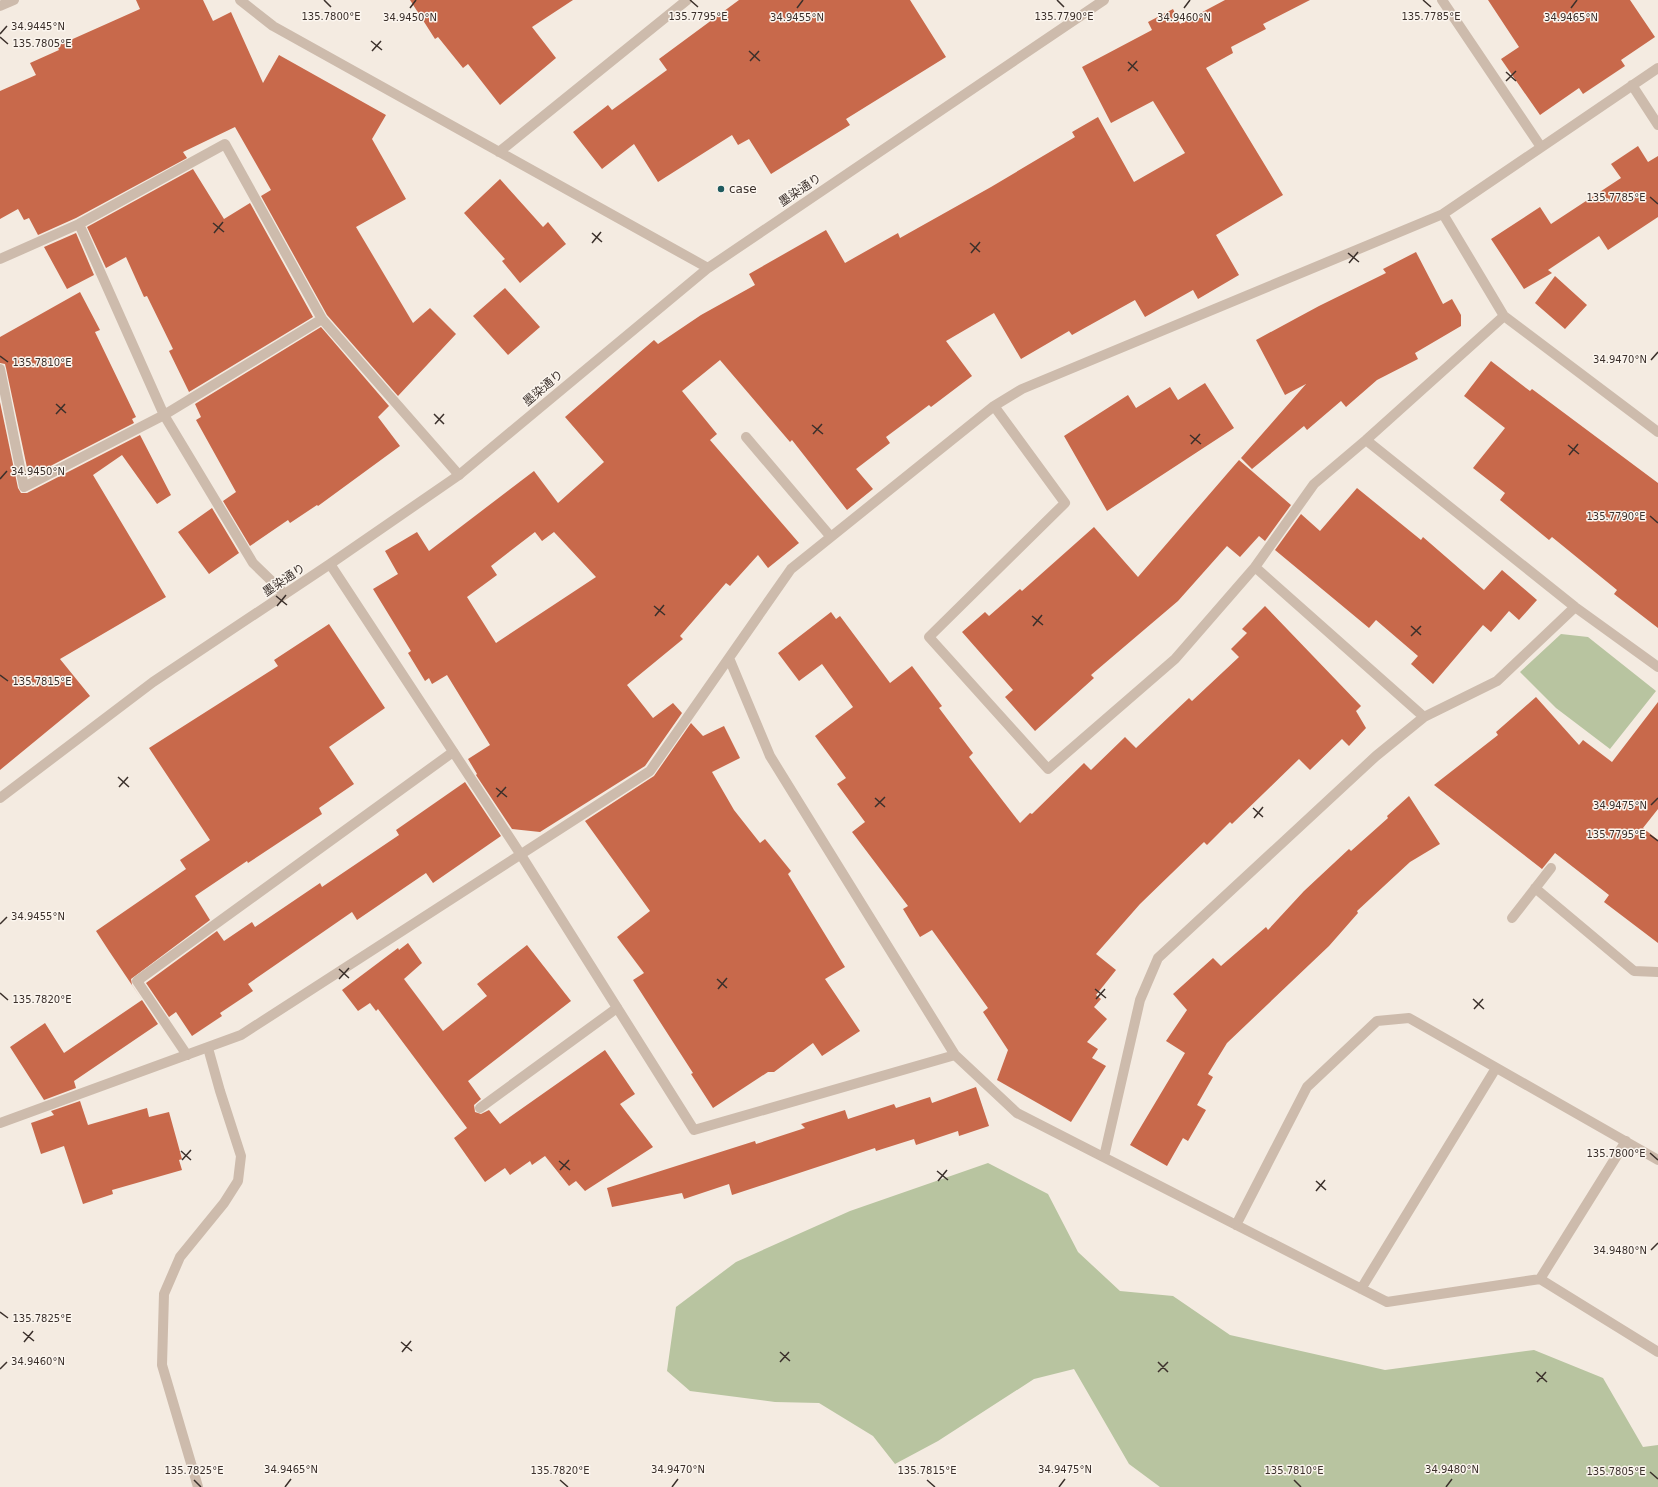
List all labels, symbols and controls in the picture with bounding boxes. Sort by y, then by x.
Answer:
text: 135.7800°E [301,11,361,22]
text: 135.7795°E [668,11,728,22]
text: 135.7790°E [1034,11,1094,22]
text: 135.7785°E [1401,11,1461,22]
text: 34.9450°N [383,12,437,23]
text: 34.9455°N [770,12,824,23]
text: 34.9460°N [1157,12,1211,23]
text: 34.9465°N [1544,12,1598,23]
text: 34.9445°N [11,21,65,32]
text: 135.7805°E [12,38,72,49]
street label: 墨染通り [776,171,824,209]
place label: case [729,182,757,196]
marker: case [716,184,726,194]
text: 135.7785°E [1586,192,1646,203]
text: 34.9470°N [1593,354,1647,365]
text: 135.7810°E [12,357,72,368]
street label: 墨染通り [520,367,566,409]
text: 34.9450°N [11,466,65,477]
text: 135.7790°E [1586,511,1646,522]
street label: 墨染通り [260,561,308,599]
text: 135.7815°E [12,676,72,687]
text: 34.9475°N [1593,800,1647,811]
text: 135.7795°E [1586,829,1646,840]
text: 34.9455°N [11,911,65,922]
text: 135.7820°E [12,994,72,1005]
text: 135.7800°E [1586,1148,1646,1159]
text: 34.9480°N [1593,1245,1647,1256]
text: 135.7825°E [12,1313,72,1324]
text: 34.9460°N [11,1356,65,1367]
text: 34.9465°N [264,1464,318,1475]
text: 34.9470°N [651,1464,705,1475]
text: 34.9475°N [1038,1464,1092,1475]
text: 34.9480°N [1425,1464,1479,1475]
text: 135.7825°E [164,1465,224,1476]
text: 135.7820°E [530,1465,590,1476]
text: 135.7815°E [897,1465,957,1476]
text: 135.7810°E [1264,1465,1324,1476]
text: 135.7805°E [1586,1466,1646,1477]

